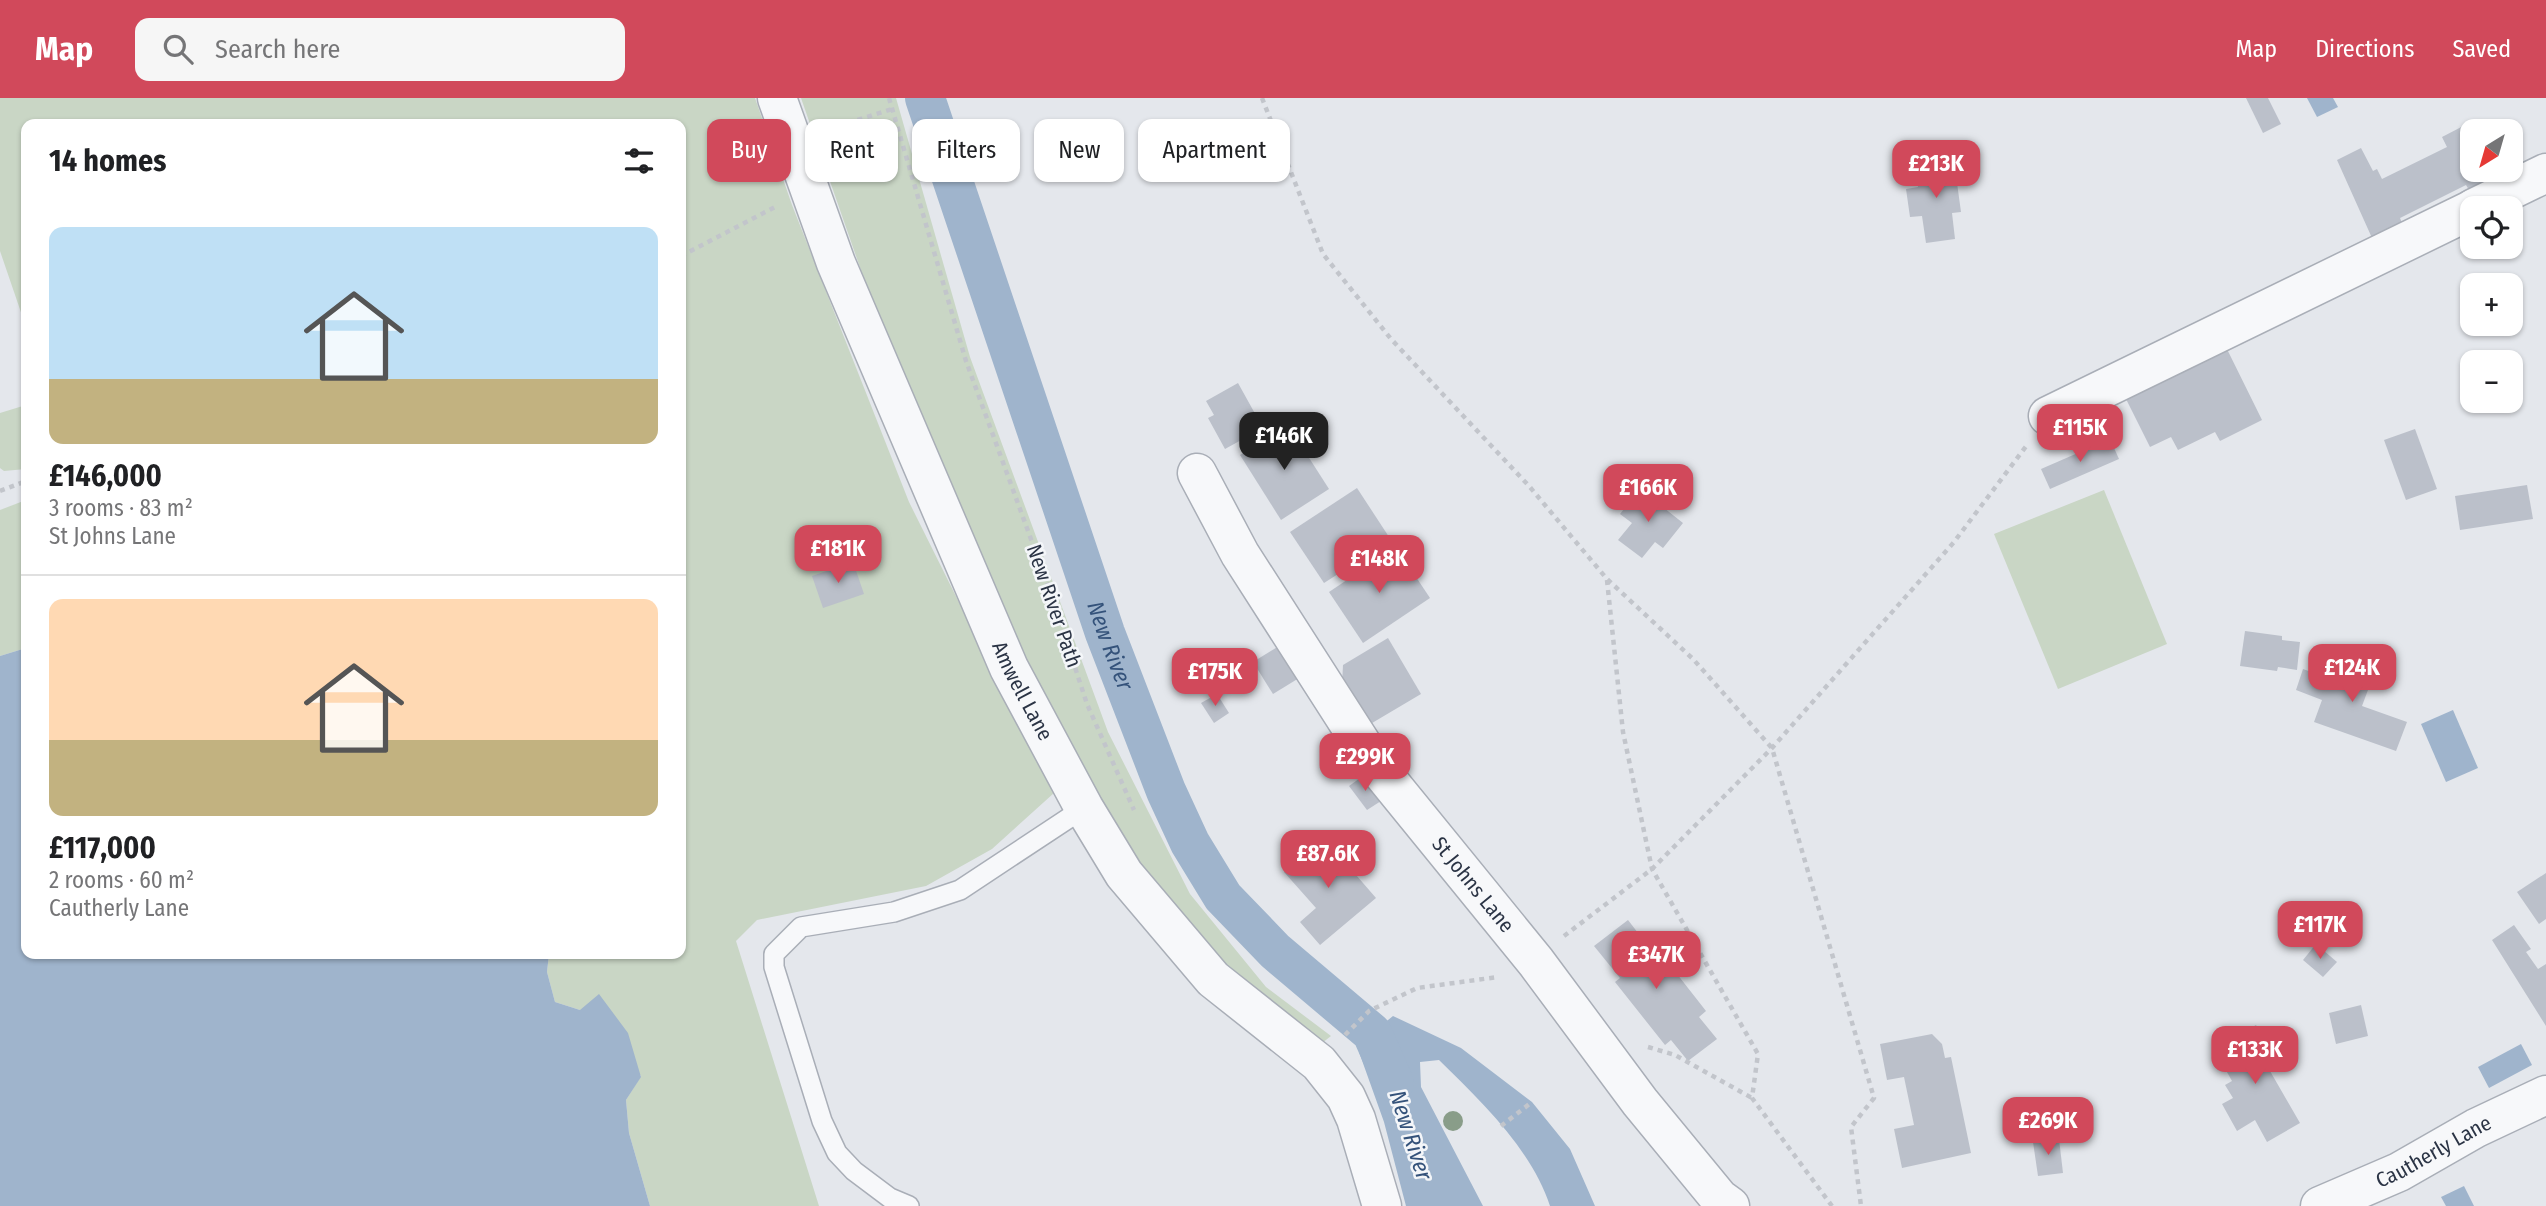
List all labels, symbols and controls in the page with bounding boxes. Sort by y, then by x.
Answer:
search box [135,18,625,81]
text: Map [35,29,93,69]
icon: search [159,30,197,68]
text: Search here [215,34,340,65]
text: Map [2236,35,2277,63]
text: Directions [2315,35,2414,63]
text: Saved [2452,35,2511,63]
chip: Buy [707,119,791,182]
chip: Rent [805,119,898,182]
chip: Filters [912,119,1020,182]
chip: New [1034,119,1124,182]
chip: Apartment [1138,119,1290,182]
north arrow [2460,119,2524,182]
map controls [2460,119,2523,413]
pin: £213K [1887,140,1985,200]
icon: filters [620,142,658,180]
text: 14 homes [49,143,166,179]
text: £213K [1908,149,1964,177]
button: locate [2460,196,2523,259]
icon: home [291,273,417,399]
button: + [2460,273,2523,336]
button: − [2460,350,2523,413]
pin: £115K [2031,404,2129,464]
pin: £146K [1235,412,1333,472]
text: £115K [2053,413,2107,441]
text: £146K [1255,421,1313,449]
text: £146,000 [49,458,162,494]
pin: £166K [1599,464,1697,524]
text: £166K [1619,473,1677,501]
text: 3 rooms · 83 m² [49,494,193,522]
text: St Johns Lane [49,522,176,550]
pin: £181K [789,526,887,585]
text: £181K [811,534,865,562]
pin: £148K [1330,536,1428,595]
street label: New River Path [1021,541,1087,671]
text: £148K [1350,544,1408,572]
water label: New River [1081,598,1140,695]
street label: Amwell Lane [986,637,1058,745]
pin: £124K [2303,644,2401,704]
icon: home [291,645,417,771]
pin: £175K [1166,648,1264,708]
text: £124K [2324,653,2380,681]
text: £175K [1188,657,1242,685]
pin: £299K [1316,734,1414,793]
text: £299K [1336,742,1394,770]
text: £117,000 [49,830,156,866]
pin: £87.6K [1271,830,1385,890]
street label: St Johns Lane [1426,832,1520,938]
text: £87.6K [1297,839,1359,867]
text: 2 rooms · 60 m² [49,866,194,894]
text: Cautherly Lane [49,894,189,922]
pin: £117K [2271,902,2369,961]
text: £117K [2294,910,2346,938]
pin: £347K [1607,932,1705,991]
text: £347K [1628,940,1684,968]
pin: £133K [2206,1026,2304,1086]
text: £133K [2227,1035,2283,1063]
water label: New River [1383,1087,1439,1184]
pin: £269K [1999,1098,2097,1157]
text: £269K [2019,1106,2077,1134]
street label: Cautherly Lane [2372,1110,2495,1193]

